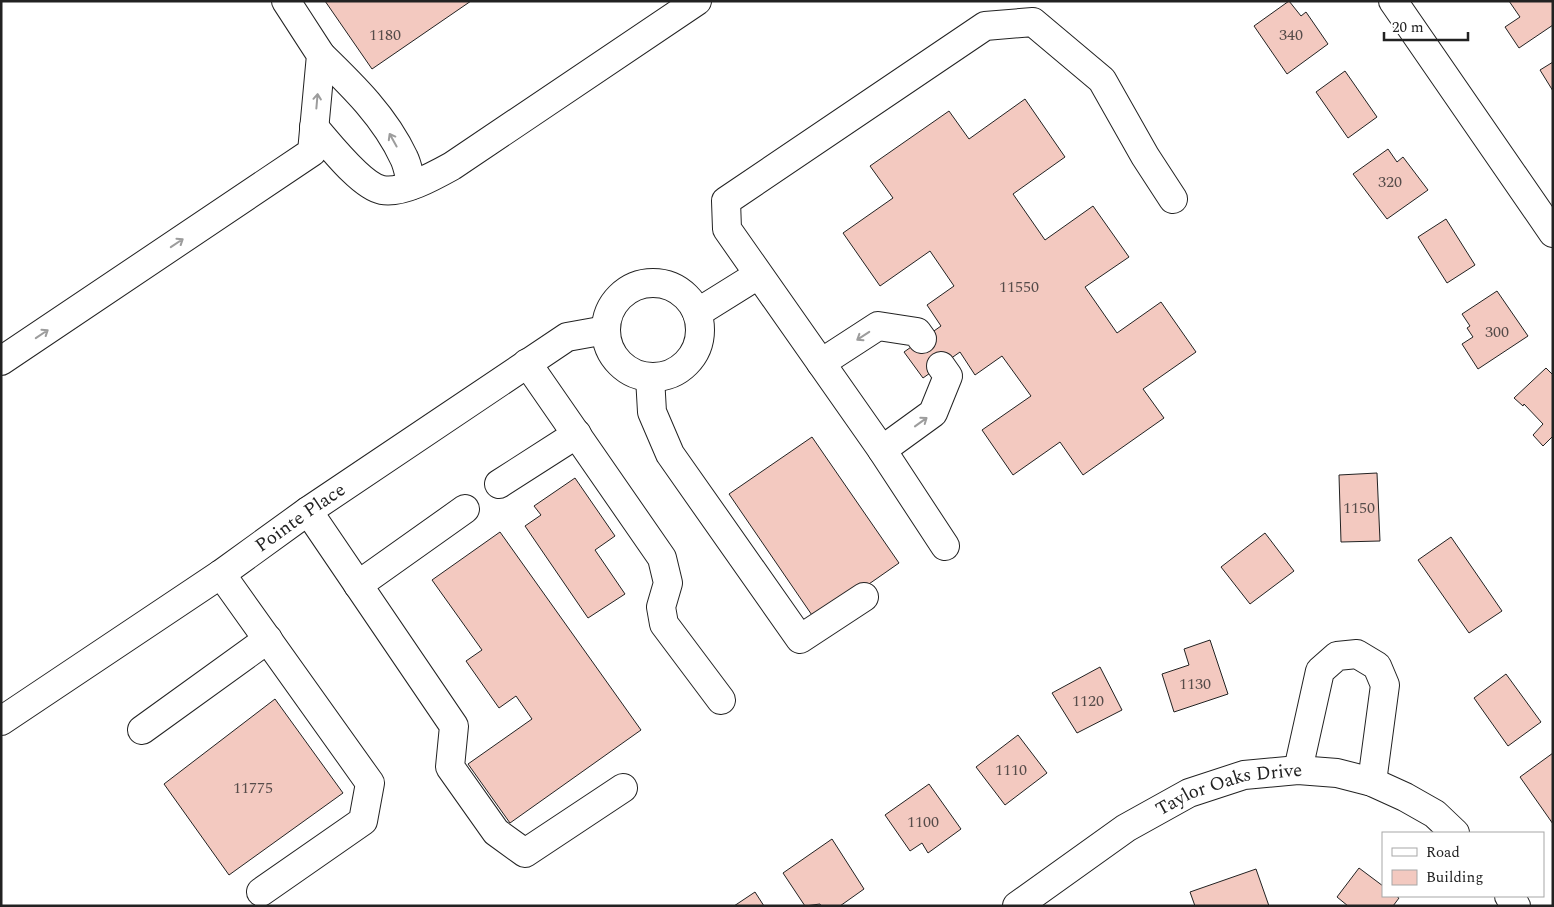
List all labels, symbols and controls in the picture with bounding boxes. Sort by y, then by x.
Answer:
scale bar [1384,10,1468,42]
text: 20 m [1392,16,1424,39]
house number: 1180 [369,23,401,47]
house number: 340 [1279,23,1303,47]
one-way arrow [312,93,322,109]
one-way arrow [388,133,398,147]
house number: 320 [1378,170,1402,194]
one-way arrow [169,238,183,248]
house number: 11550 [999,275,1039,299]
house number: 300 [1485,320,1509,344]
one-way arrow [34,329,48,339]
one-way arrow [856,331,870,341]
one-way arrow [914,417,928,427]
street label: Pointe Place [249,475,351,559]
house number: 1150 [1343,496,1375,520]
house number: 1130 [1179,672,1211,696]
house number: 1120 [1072,689,1104,713]
street label: Taylor Oaks Drive [1150,755,1304,823]
house number: 1110 [995,758,1027,782]
house number: 11775 [233,776,273,800]
house number: 1100 [907,810,939,834]
legend [1382,832,1544,897]
text: Road [1426,841,1460,864]
text: Building [1426,866,1483,889]

